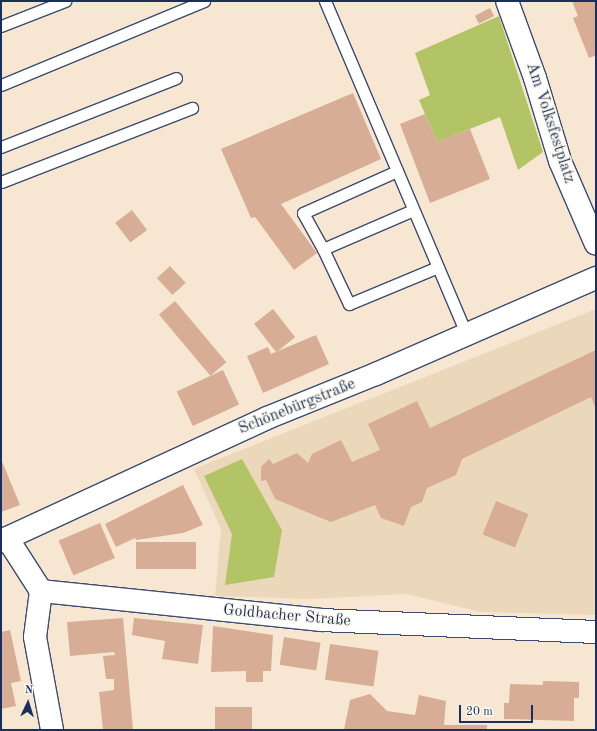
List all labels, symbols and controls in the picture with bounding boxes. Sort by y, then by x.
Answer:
street label: Am Volksfestplatz [521,60,579,186]
street label: Schönebürgstraße [236,375,358,439]
street label: Goldbacher Straße [222,601,352,631]
north arrow [8,683,48,723]
text: N [24,685,33,696]
scale bar [461,697,535,723]
text: 20 m [466,706,493,718]

